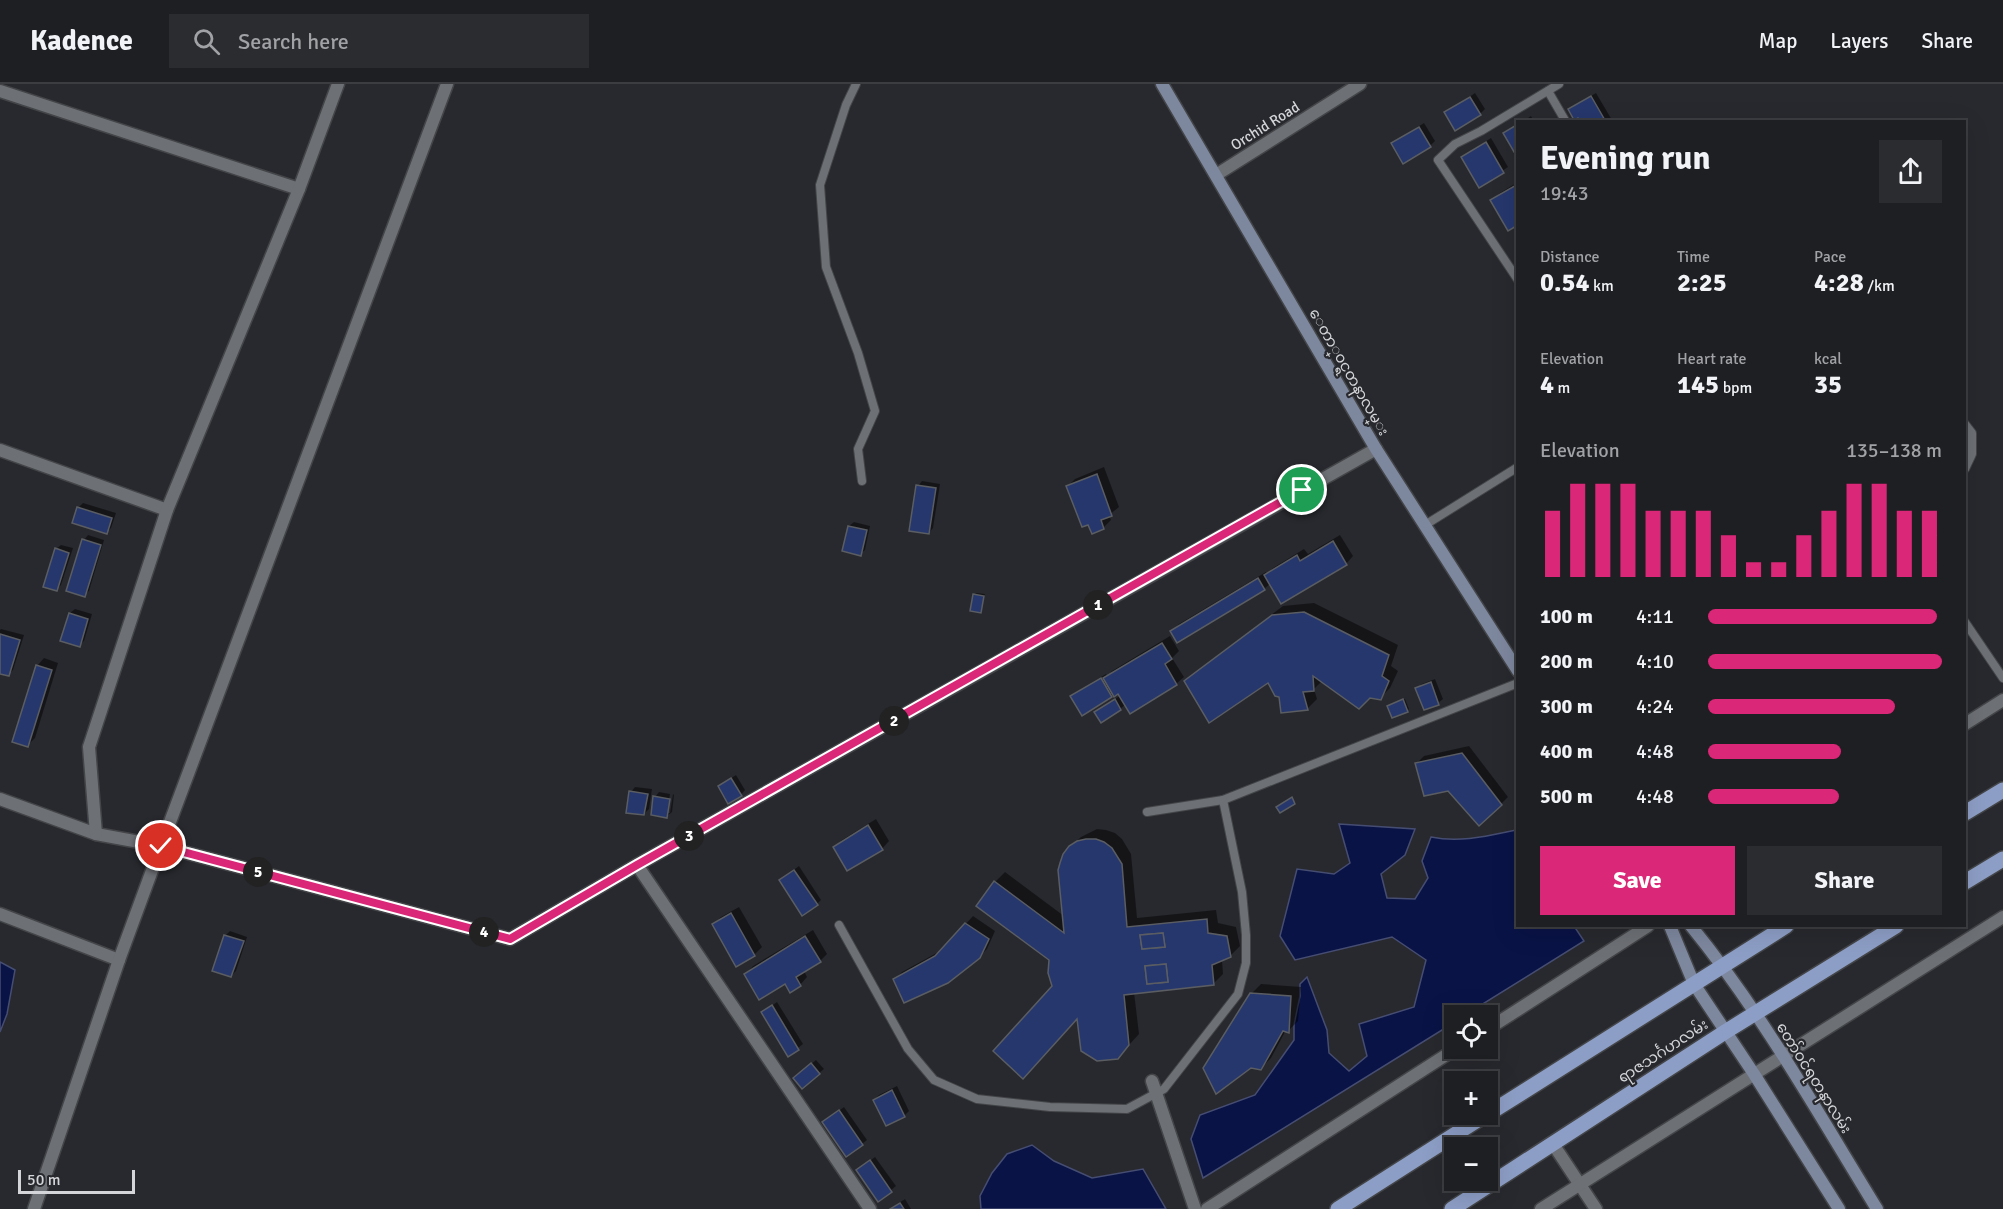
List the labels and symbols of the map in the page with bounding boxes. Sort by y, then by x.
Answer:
street label: Orchid Road [1227,98,1303,154]
street label: ေတာ္၀င္ရတနာလမ္း [1302,305,1393,440]
pin [1276,464,1327,515]
pin: 1 [1083,590,1113,620]
pin: 2 [879,706,909,736]
pin [135,820,186,871]
pin: 3 [674,821,704,851]
pin: 5 [243,857,273,887]
pin: 4 [469,917,499,947]
street label: ရာဇသင်္ဂဟလမ်း [1614,1014,1713,1089]
street label: တော်ဝင်ရတနာလမ်း [1770,1019,1856,1138]
scale bar [18,1167,135,1194]

